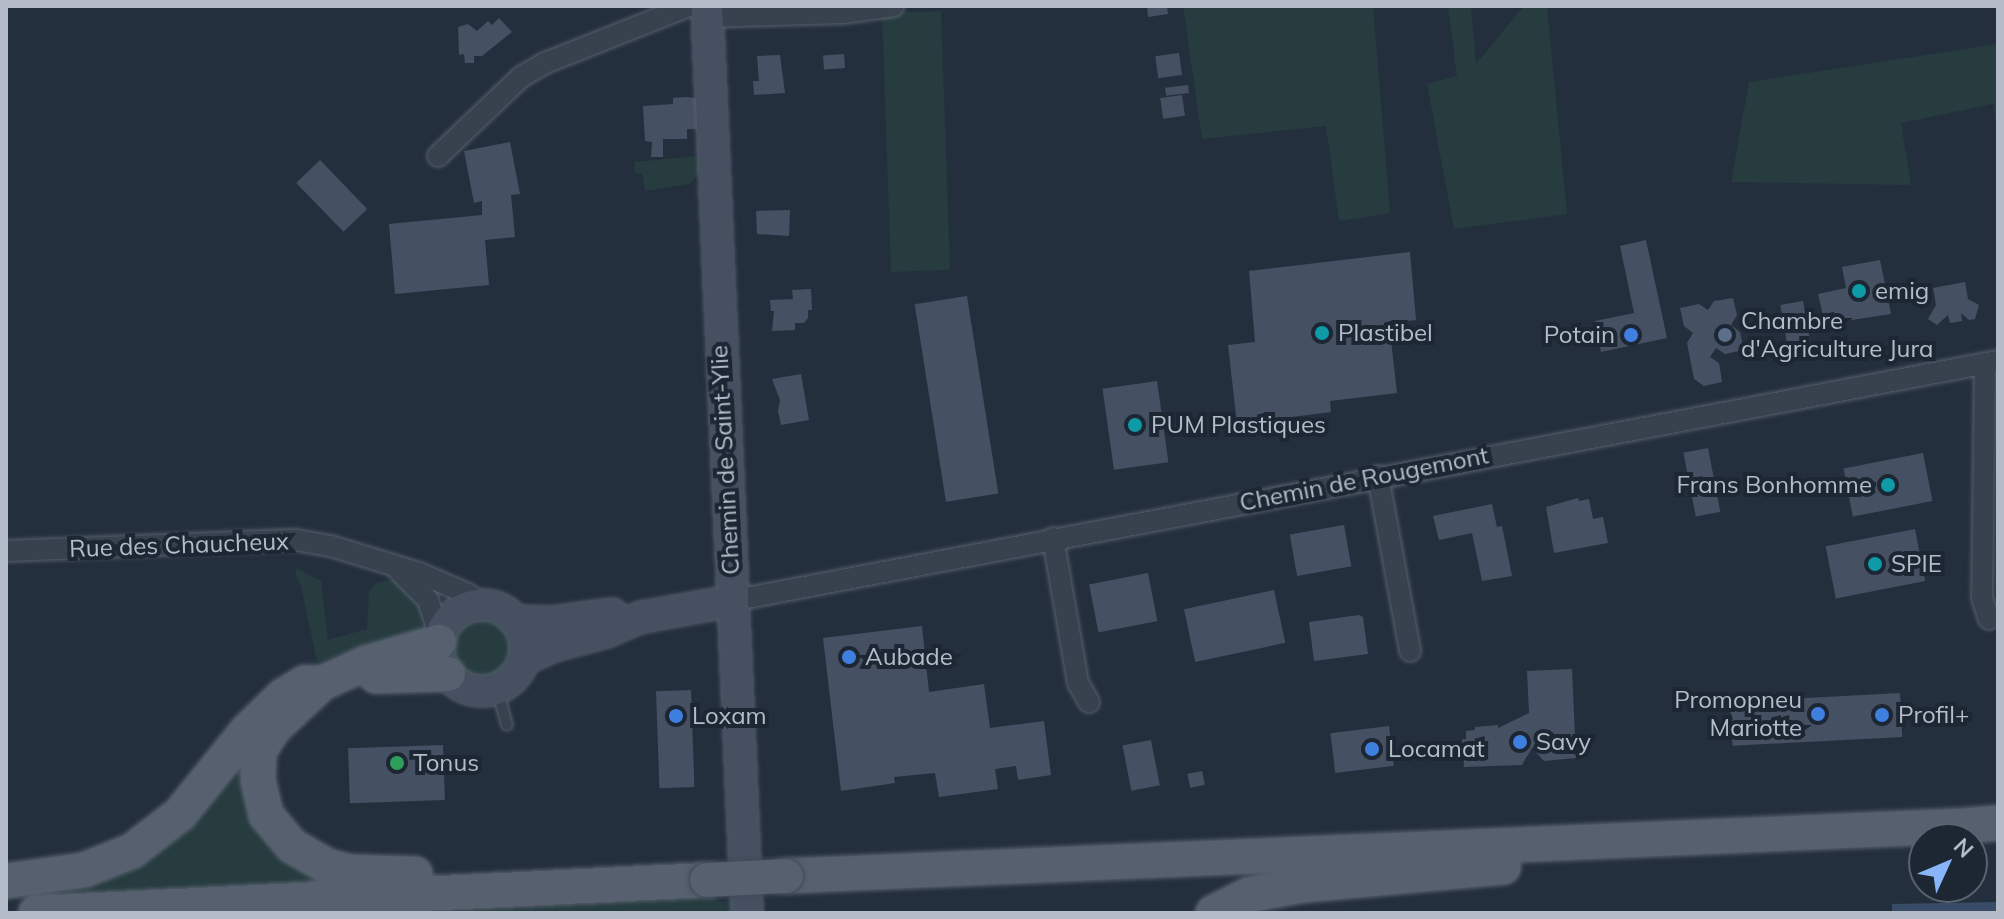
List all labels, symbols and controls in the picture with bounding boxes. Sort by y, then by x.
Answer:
place label: emig [1875,277,1929,305]
marker: emig [1850,282,1868,300]
place label: Chambre d'Agriculture Jura [1741,307,1933,363]
place label: Plastibel [1338,319,1433,347]
place label: Potain [1544,321,1615,349]
marker: Plastibel [1313,324,1331,342]
marker: Potain [1622,326,1640,344]
marker: Chambre d'Agriculture Jura [1716,326,1734,344]
street label: Chemin de Saint-Ylie [705,345,745,575]
place label: PUM Plastiques [1151,411,1326,439]
marker: PUM Plastiques [1126,416,1144,434]
street label: Chemin de Rougemont [1237,441,1491,517]
place label: Frans Bonhomme [1676,471,1872,499]
marker: Frans Bonhomme [1879,476,1897,494]
street label: Rue des Chaucheux [69,527,289,563]
place label: SPIE [1891,550,1942,578]
marker: SPIE [1866,555,1884,573]
place label: Aubade [865,643,953,671]
marker: Aubade [840,648,858,666]
place label: Promopneu Mariotte [1674,686,1802,742]
place label: Profil+ [1898,701,1969,729]
place label: Loxam [692,702,767,730]
marker: Promopneu Mariotte [1809,705,1827,723]
marker: Profil+ [1873,706,1891,724]
marker: Loxam [667,707,685,725]
place label: Savy [1536,728,1591,756]
marker: Savy [1511,733,1529,751]
place label: Locamat [1388,735,1485,763]
marker: Locamat [1363,740,1381,758]
place label: Tonus [413,749,479,777]
marker: Tonus [388,754,406,772]
north arrow [1908,823,1988,903]
text: N [1948,832,1980,863]

